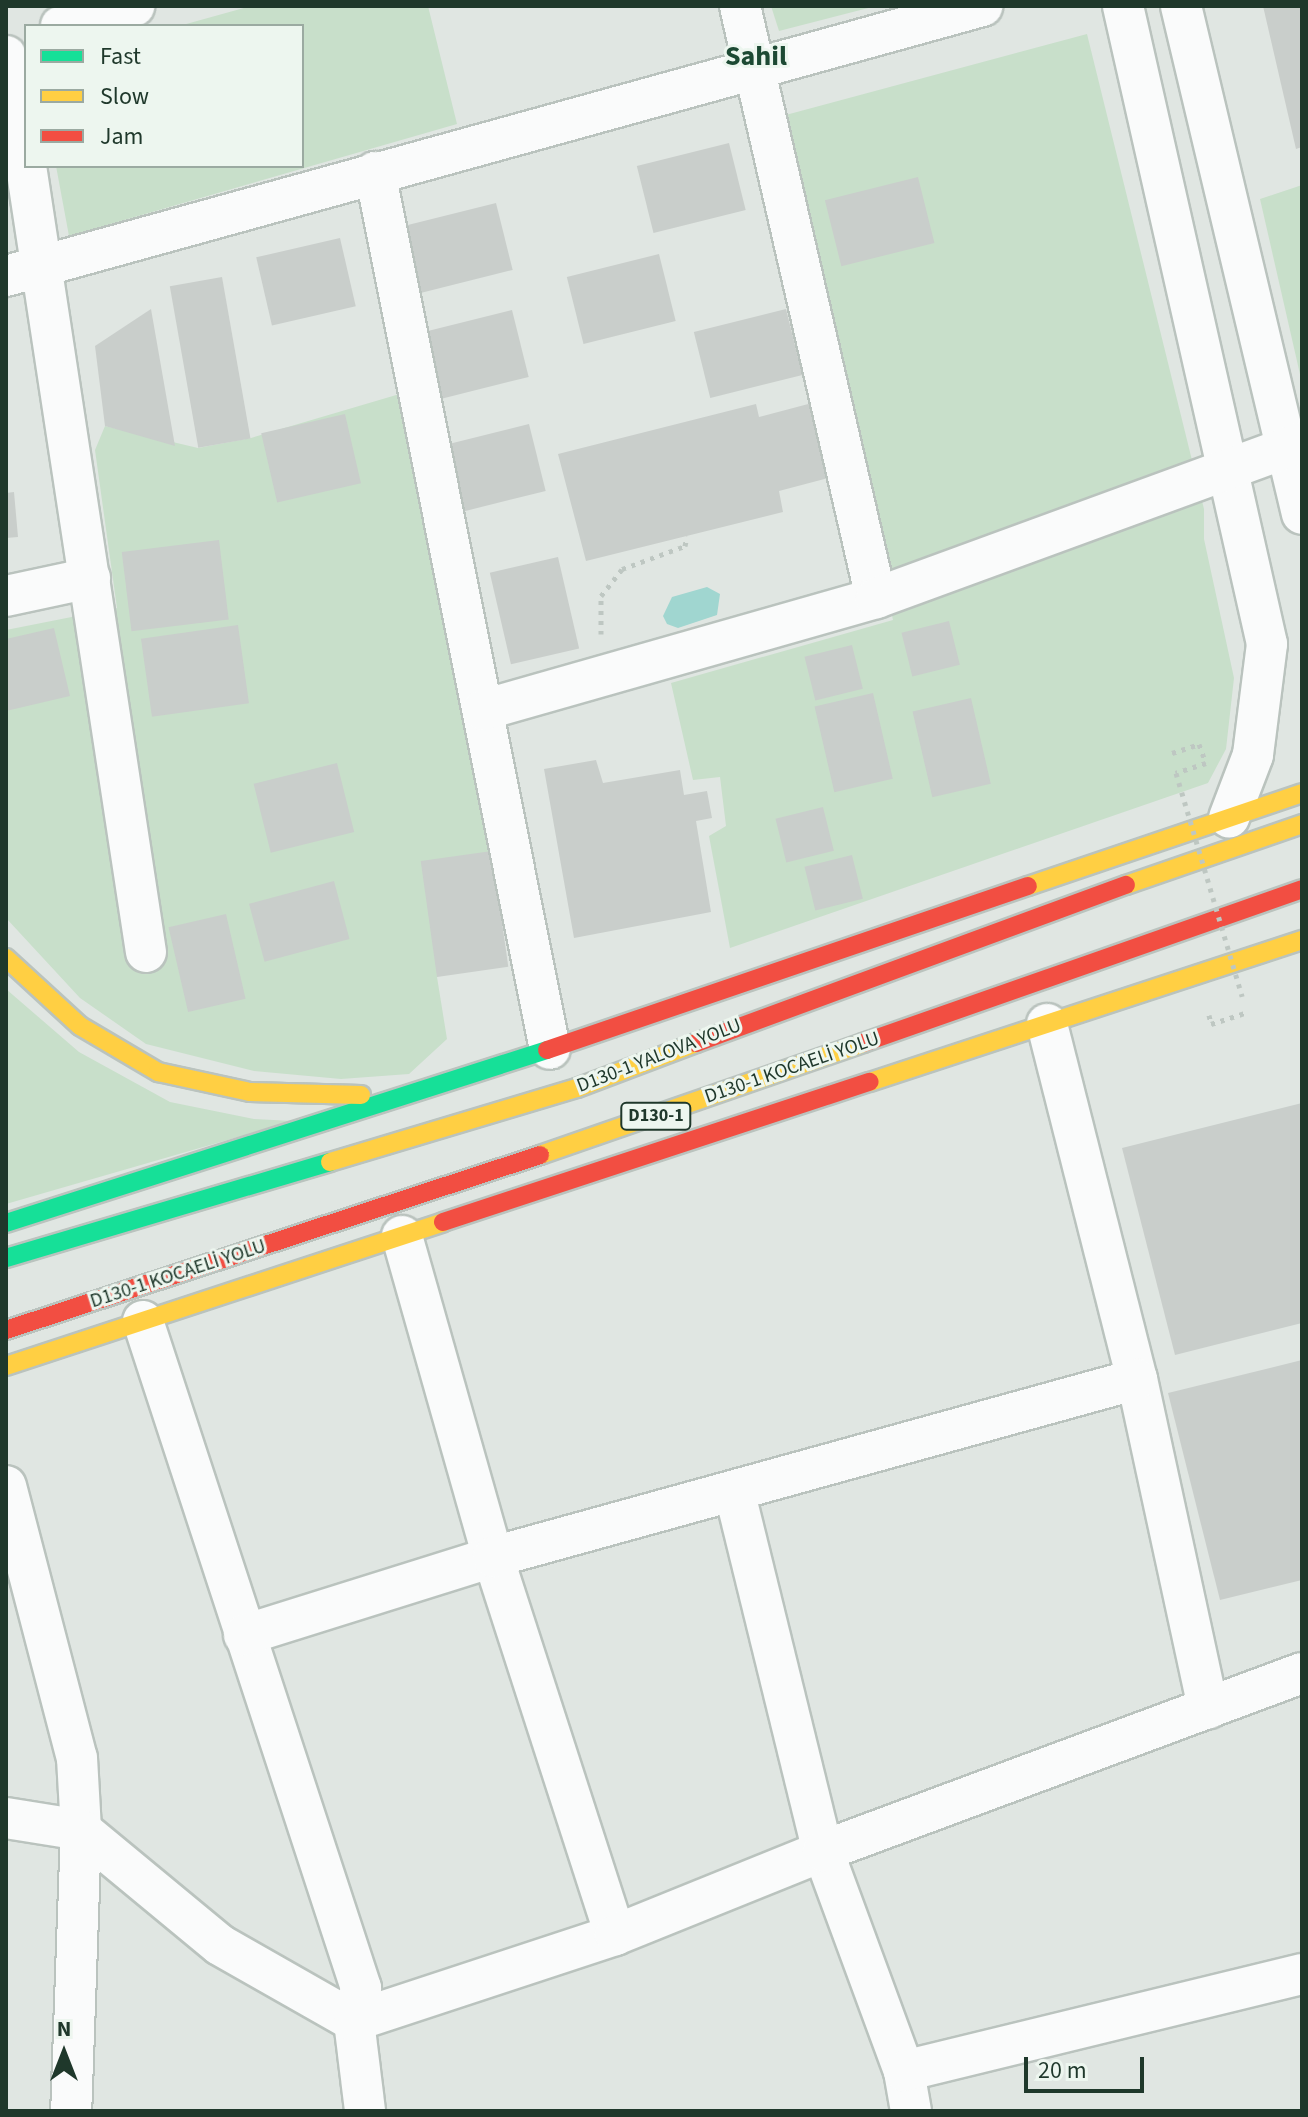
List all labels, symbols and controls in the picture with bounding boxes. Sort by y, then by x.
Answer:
legend [24,24,304,168]
text: Fast [100,39,141,74]
district label: Sahil [725,39,787,73]
text: Slow [100,79,149,114]
text: Jam [100,119,144,154]
street label: D130-1 YALOVA YOLU [573,1014,745,1098]
street label: D130-1 KOCAELİ YOLU [702,1027,882,1109]
road number: D130-1 [620,1102,692,1130]
street label: D130-1 KOCAELİ YOLU [87,1234,269,1314]
north arrow [24,2013,104,2093]
text: N [57,2013,71,2045]
scale bar [1028,2041,1148,2091]
text: 20 m [1038,2053,1087,2088]

